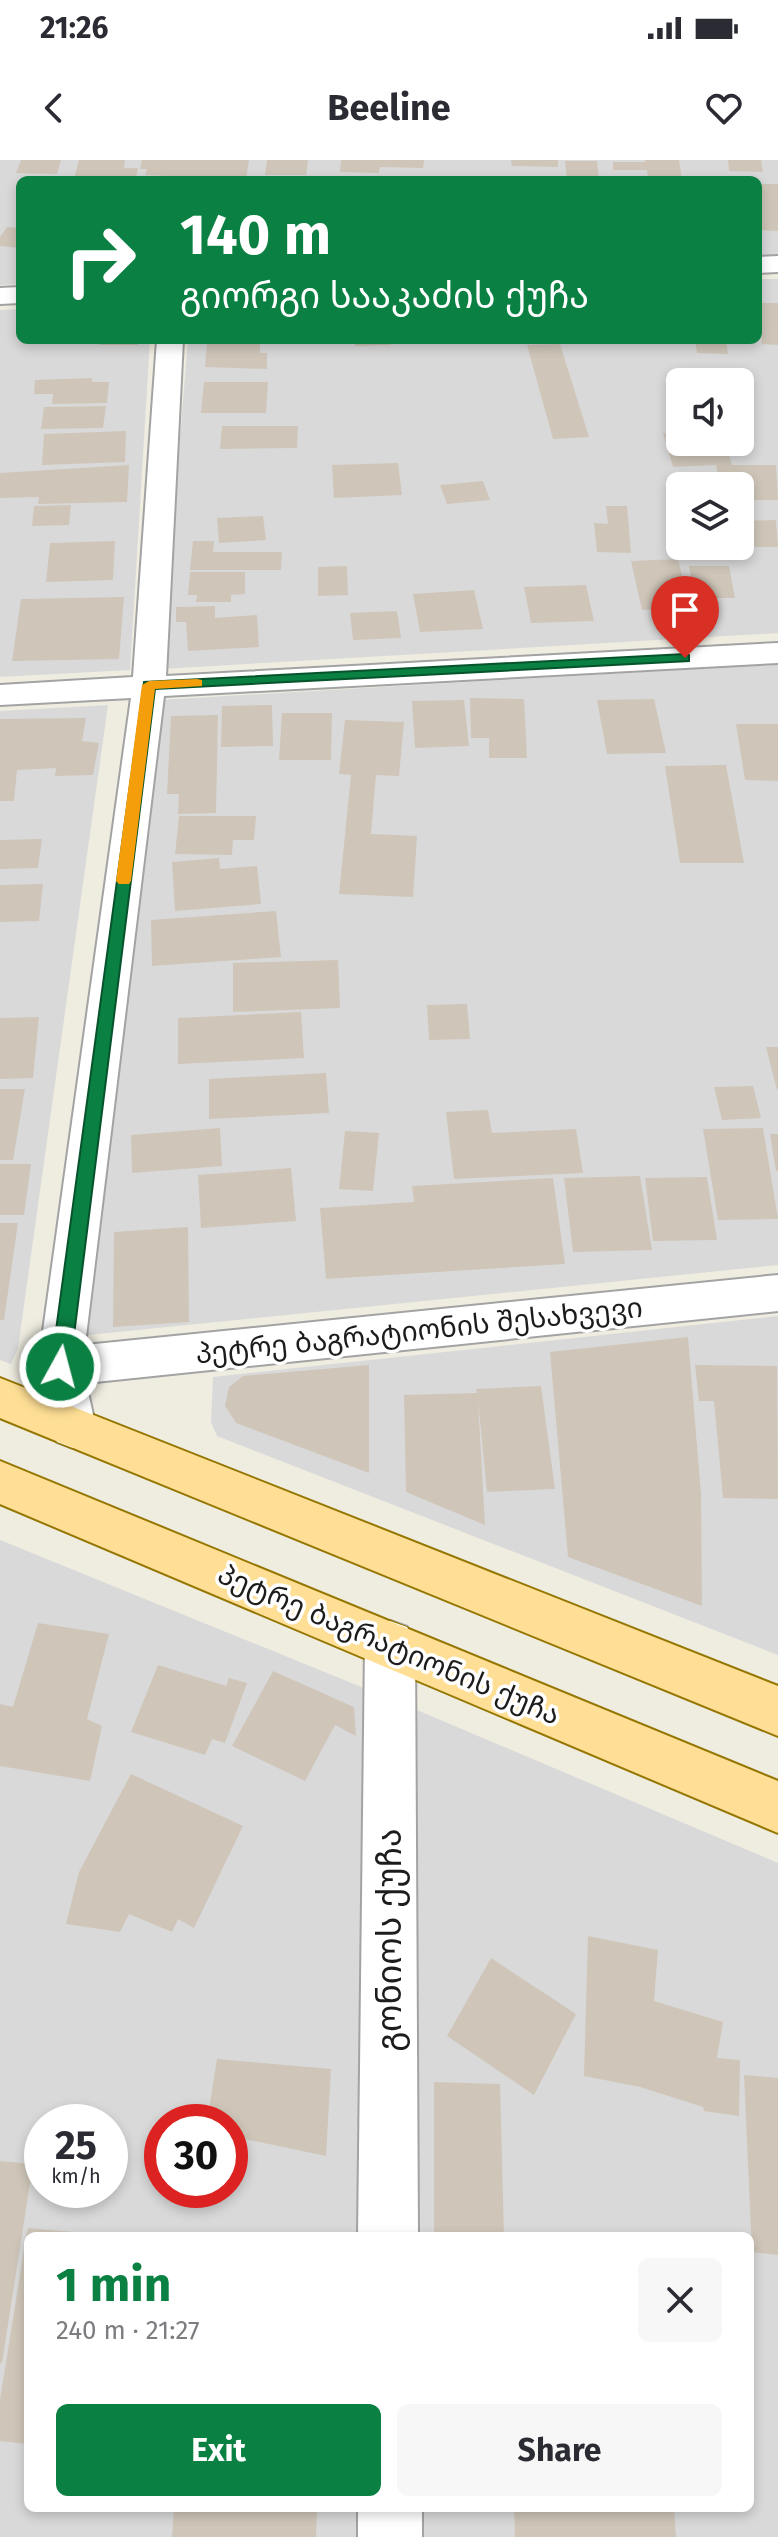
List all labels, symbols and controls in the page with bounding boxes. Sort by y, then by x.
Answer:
text: 21:26 [40,10,108,46]
icon: back [32,86,76,130]
text: Beeline [327,86,451,130]
icon: heart [702,86,746,130]
text: 140 m [180,202,331,269]
icon: right [48,208,152,312]
text: გიორგი სააკაძის ქუჩა [180,274,589,318]
map controls [666,368,754,560]
button: sound [666,368,754,456]
button: layers [666,472,754,560]
pin [651,576,719,658]
icon: arrive [663,588,707,632]
street label: პეტრე ბაგრატიონის შესახვევი [194,1291,644,1370]
position arrow [18,1325,102,1409]
street label: პეტრე ბაგრატიონის ქუჩა [213,1557,565,1732]
street label: გონიოს ქუჩა [369,1828,410,2052]
speed limit sign: 30 [144,2104,248,2208]
text: 25 [55,2122,97,2170]
text: km/h [51,2164,101,2188]
text: 1 min [56,2256,171,2314]
button: close [638,2258,722,2342]
text: 240 m · 21:27 [56,2315,200,2346]
button: Exit [56,2404,381,2496]
button: Share [397,2404,722,2496]

